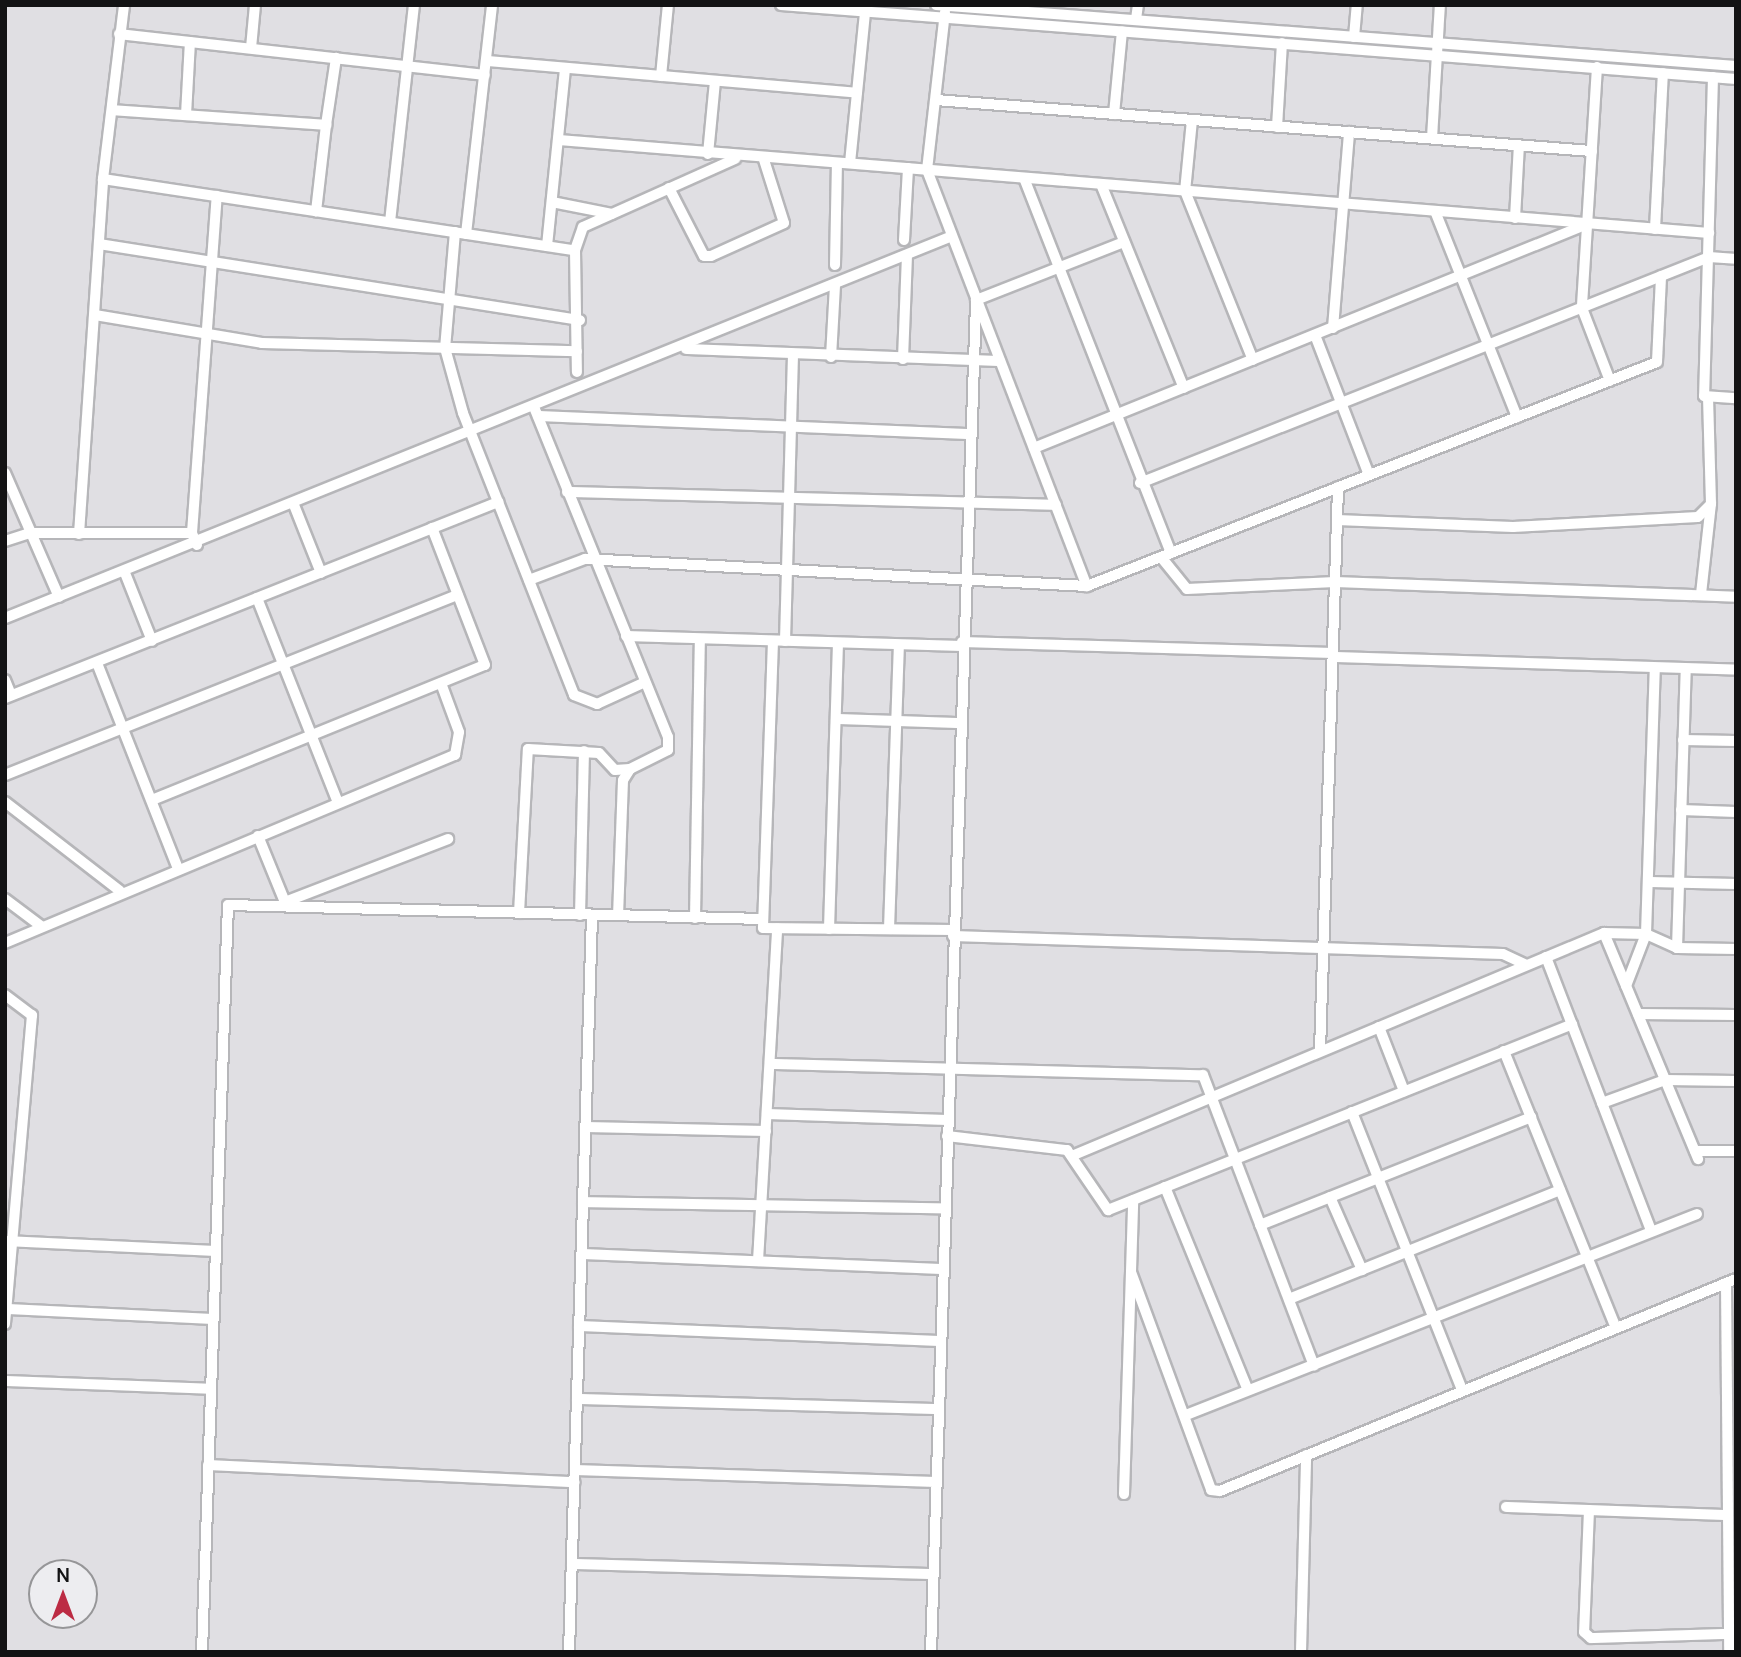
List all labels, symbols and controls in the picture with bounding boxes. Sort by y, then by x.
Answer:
north arrow [28,1559,98,1629]
text: N [56,1562,70,1588]

